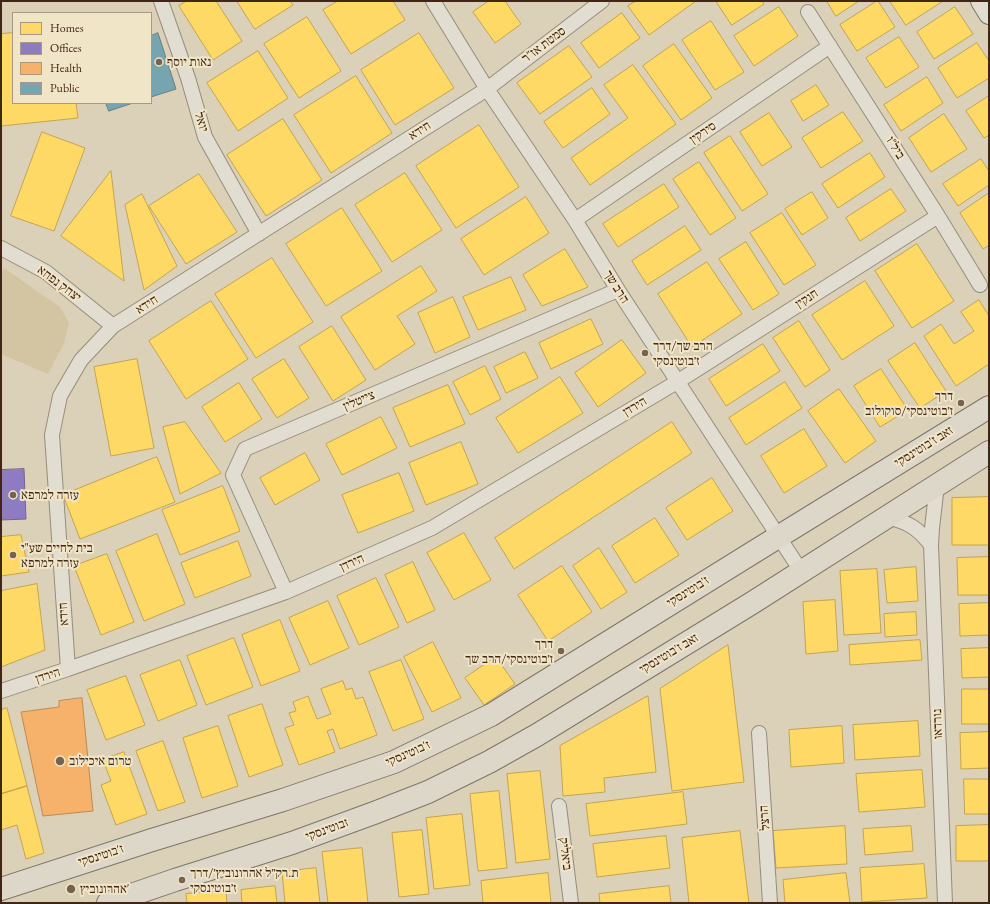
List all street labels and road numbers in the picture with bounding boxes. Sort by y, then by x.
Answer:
street label: סמטת אז"ר [519,23,569,67]
street label: יואל [191,110,211,134]
street label: חידא [406,118,434,144]
street label: סירקין [687,118,719,148]
street label: ביל"ו [882,134,908,162]
street label: יצחק נפחא [34,262,84,306]
street label: הרב שך [600,268,632,306]
street label: חנקין [793,286,821,312]
street label: חידא [133,292,161,318]
street label: צייטלין [341,387,377,415]
street label: הירדן [620,394,650,420]
street label: זאב ז'בוטינסקי [892,423,956,471]
street label: הירדן [337,551,367,575]
street label: ז'בוטינסקי [664,573,712,611]
street label: חידא [55,602,73,626]
street label: זאב ז'בוטינסקי [637,630,701,678]
street label: הירדן [34,665,62,687]
street label: נורדאו [930,709,946,739]
street label: ז'בוטינסקי [383,737,433,771]
street label: הרצל [756,805,774,831]
street label: זבוטינסקי [303,815,351,845]
street label: ביאליק [555,837,575,871]
street label: ז'בוטינסקי [76,841,126,871]

